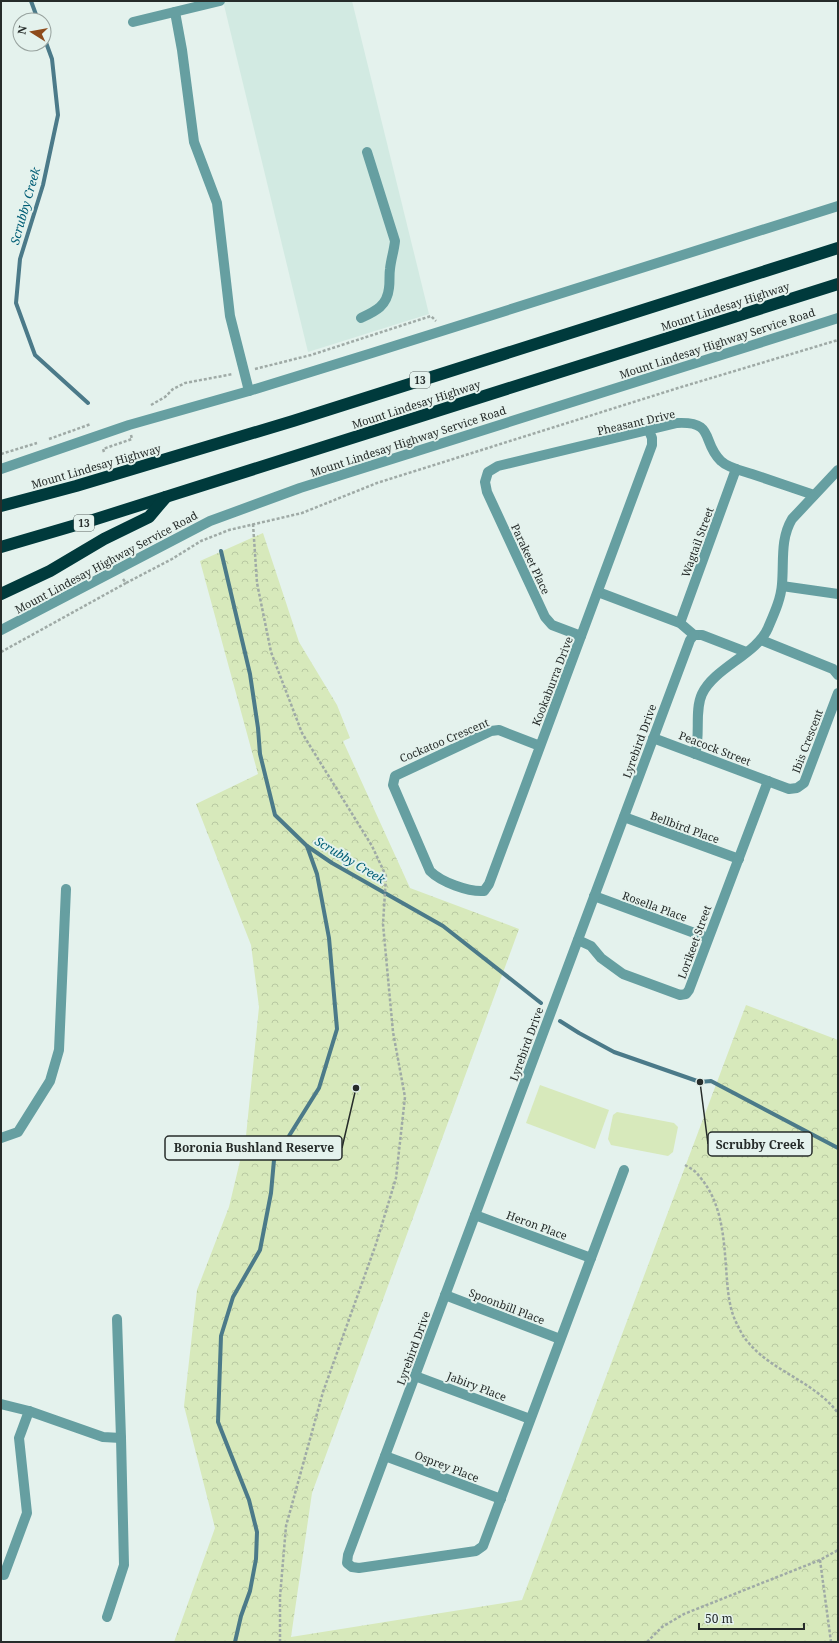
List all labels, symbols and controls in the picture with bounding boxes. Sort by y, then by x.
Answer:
north arrow [12,12,52,52]
text: N [14,24,30,36]
water label: Scrubby Creek [6,164,44,247]
street label: Mount Lindesay Highway [659,278,792,334]
street label: Mount Lindesay Highway Service Road [617,304,817,382]
road number: 13 [410,372,430,388]
street label: Mount Lindesay Highway [350,376,483,432]
street label: Mount Lindesay Highway Service Road [308,402,508,480]
street label: Pheasant Drive [596,406,677,438]
street label: Mount Lindesay Highway [29,440,163,492]
street label: Wagtail Street [677,505,717,579]
street label: Mount Lindesay Highway Service Road [12,507,200,617]
road number: 13 [74,515,94,531]
street label: Parakeet Place [508,521,554,597]
street label: Kookaburra Drive [528,634,576,728]
street label: Lyrebird Drive [619,702,659,780]
street label: Ibis Crescent [788,707,826,775]
street label: Cockatoo Crescent [397,714,491,766]
street label: Peacock Street [677,727,753,769]
street label: Bellbird Place [648,808,722,846]
water label: Scrubby Creek [312,832,389,888]
street label: Rosella Place [621,887,690,925]
street label: Lorikeet Street [674,903,714,981]
street label: Lyrebird Drive [506,1005,546,1083]
callout: Scrubby Creek [708,1132,812,1156]
callout: Boronia Bushland Reserve [165,1136,342,1160]
text: Scrubby Creek [716,1136,805,1153]
text: Boronia Bushland Reserve [174,1139,334,1156]
street label: Heron Place [505,1207,570,1243]
street label: Spoonbill Place [467,1285,547,1327]
street label: Lyrebird Drive [393,1309,433,1387]
street label: Jabiry Place [444,1367,509,1404]
street label: Osprey Place [413,1447,481,1485]
scale bar [699,1605,804,1631]
text: 50 m [705,1610,733,1627]

